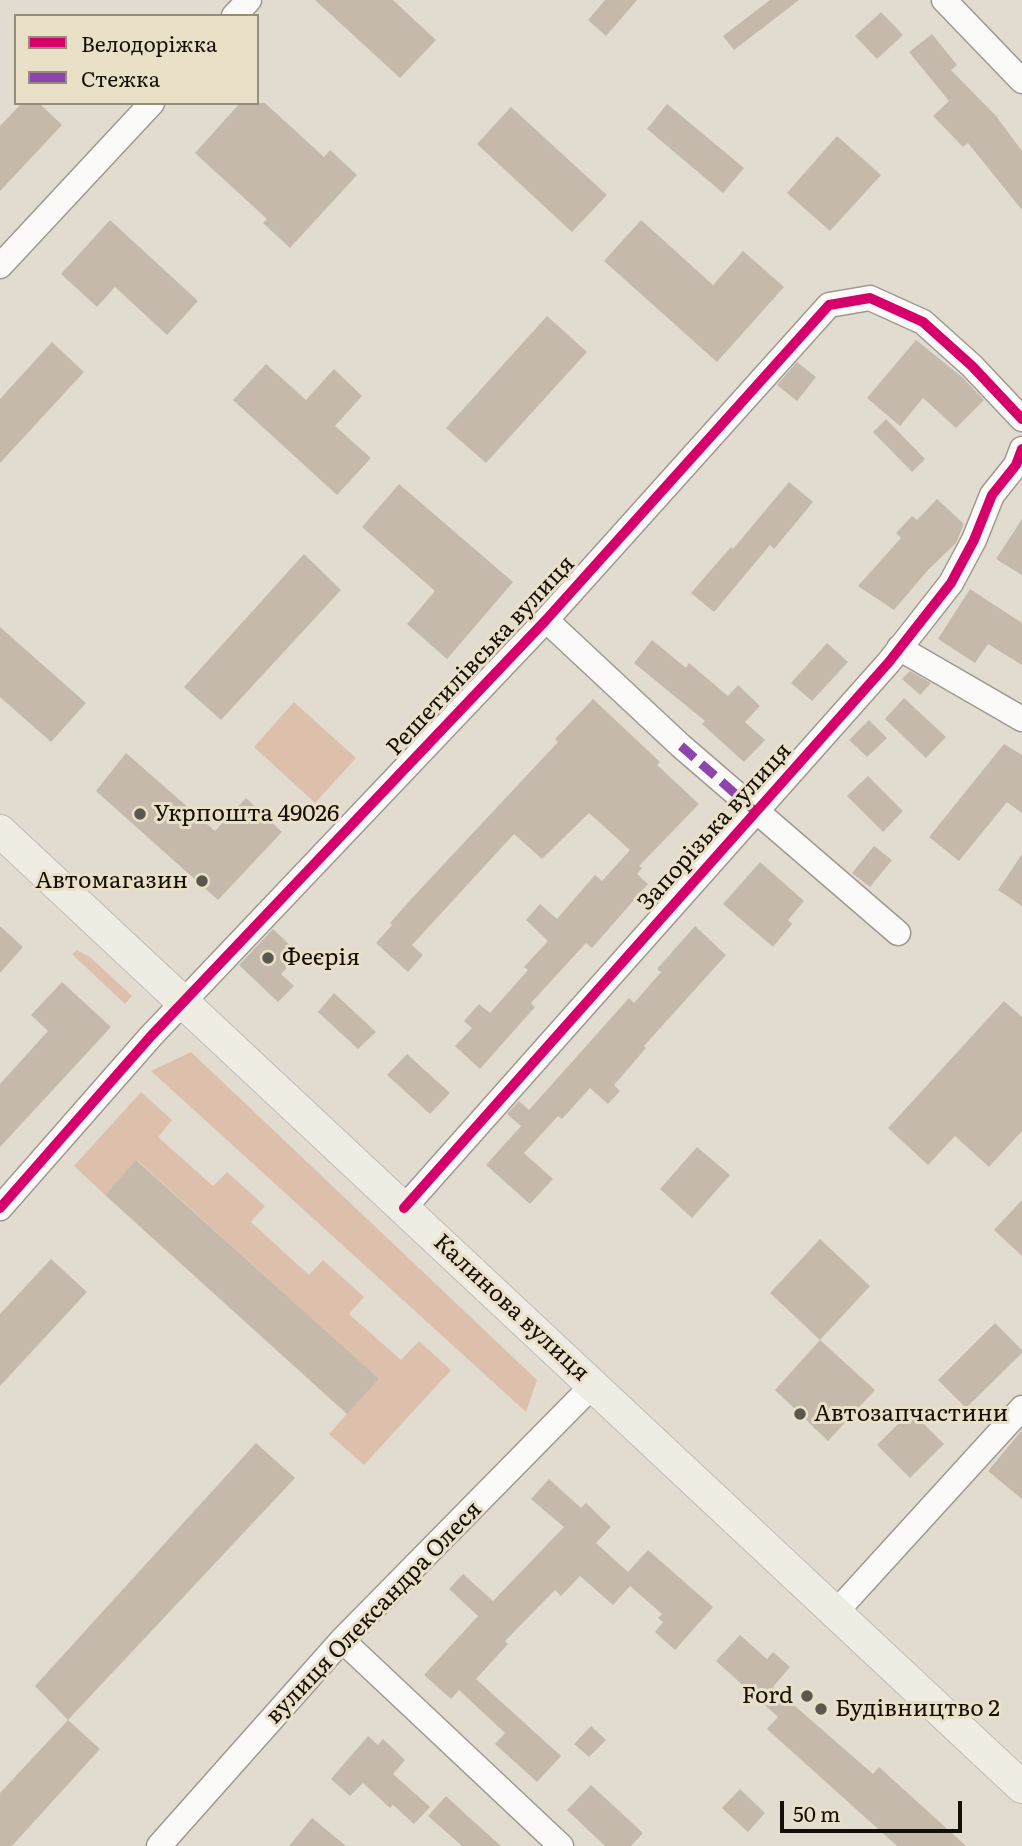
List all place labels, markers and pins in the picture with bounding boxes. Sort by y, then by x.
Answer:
place label: Укрпошта 49026 [154,800,339,828]
marker: Укрпошта 49026 [132,806,148,822]
place label: Автомагазин [35,867,188,895]
marker: Автомагазин [194,873,210,889]
place label: Феєрія [282,944,360,972]
marker: Феєрія [260,950,276,966]
place label: Автозапчастини [814,1400,1008,1428]
marker: Автозапчастини [792,1406,808,1422]
place label: Ford [742,1682,793,1710]
marker: Ford [799,1688,815,1704]
place label: Будівництво 2 [835,1695,1000,1723]
marker: Будівництво 2 [813,1701,829,1717]

